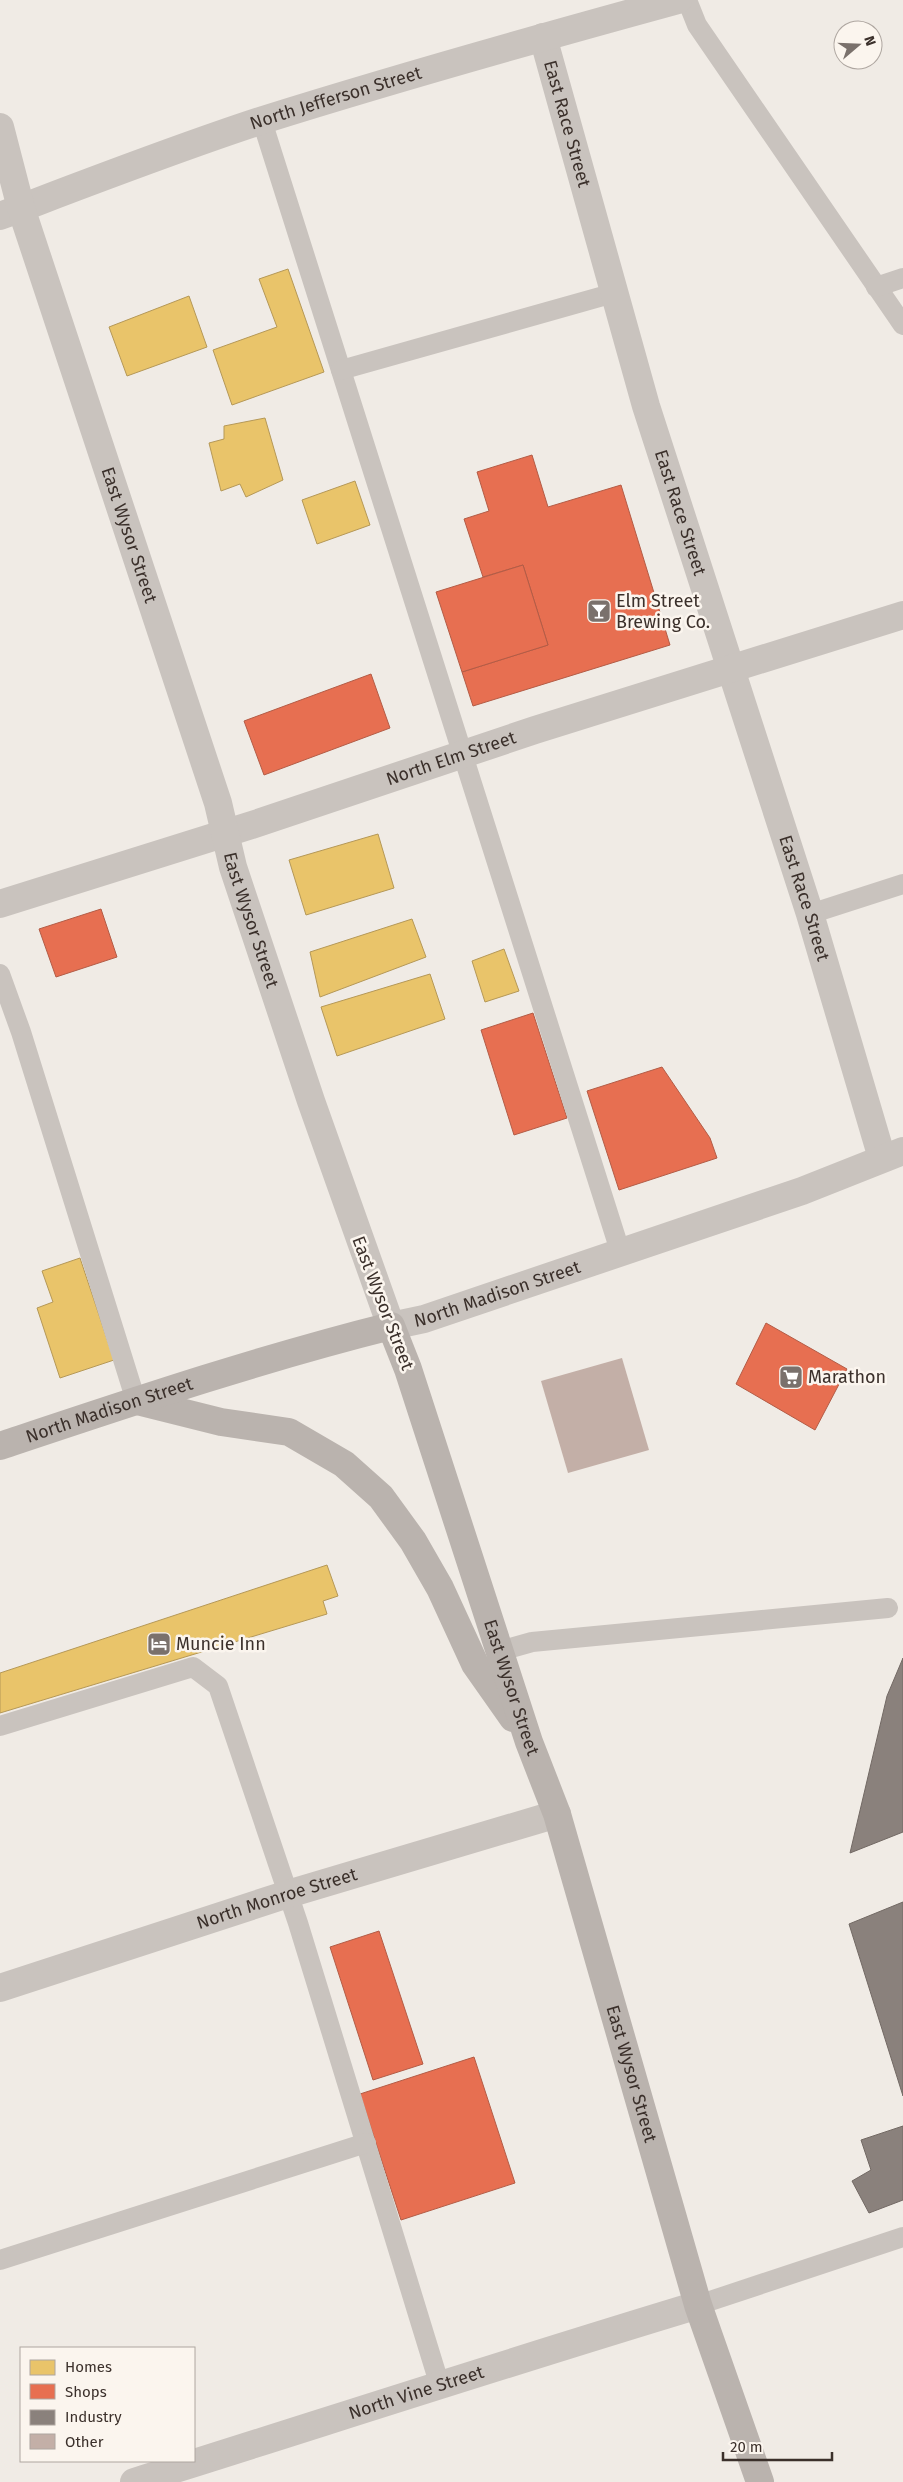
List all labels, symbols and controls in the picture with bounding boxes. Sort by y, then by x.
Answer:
north arrow [833,20,883,70]
text: N [860,34,879,48]
street label: East Race Street [539,58,596,190]
street label: North Jefferson Street [247,62,425,135]
street label: East Race Street [650,447,711,579]
street label: East Wysor Street [96,464,162,606]
place label: Elm Street Brewing Co. [616,590,710,633]
bar icon: Elm Street Brewing Co. [586,598,612,624]
street label: North Elm Street [383,726,519,790]
street label: East Race Street [774,832,834,964]
street label: East Wysor Street [219,850,284,991]
street label: East Wysor Street [347,1233,419,1374]
street label: North Madison Street [412,1256,584,1332]
supermarket icon: Marathon [778,1364,804,1390]
place label: Marathon [808,1366,886,1388]
street label: North Madison Street [23,1372,196,1448]
street label: East Wysor Street [479,1616,544,1759]
hotel icon: Muncie Inn [146,1631,172,1657]
place label: Muncie Inn [176,1633,266,1655]
street label: North Monroe Street [194,1863,360,1934]
street label: East Wysor Street [601,2003,662,2145]
legend [20,2347,195,2462]
text: Homes [65,2358,112,2376]
street label: North Vine Street [346,2361,487,2424]
text: Shops [65,2383,107,2401]
text: Industry [65,2408,122,2426]
scale bar [723,2430,832,2462]
text: Other [65,2433,104,2451]
text: 20 m [730,2438,763,2456]

